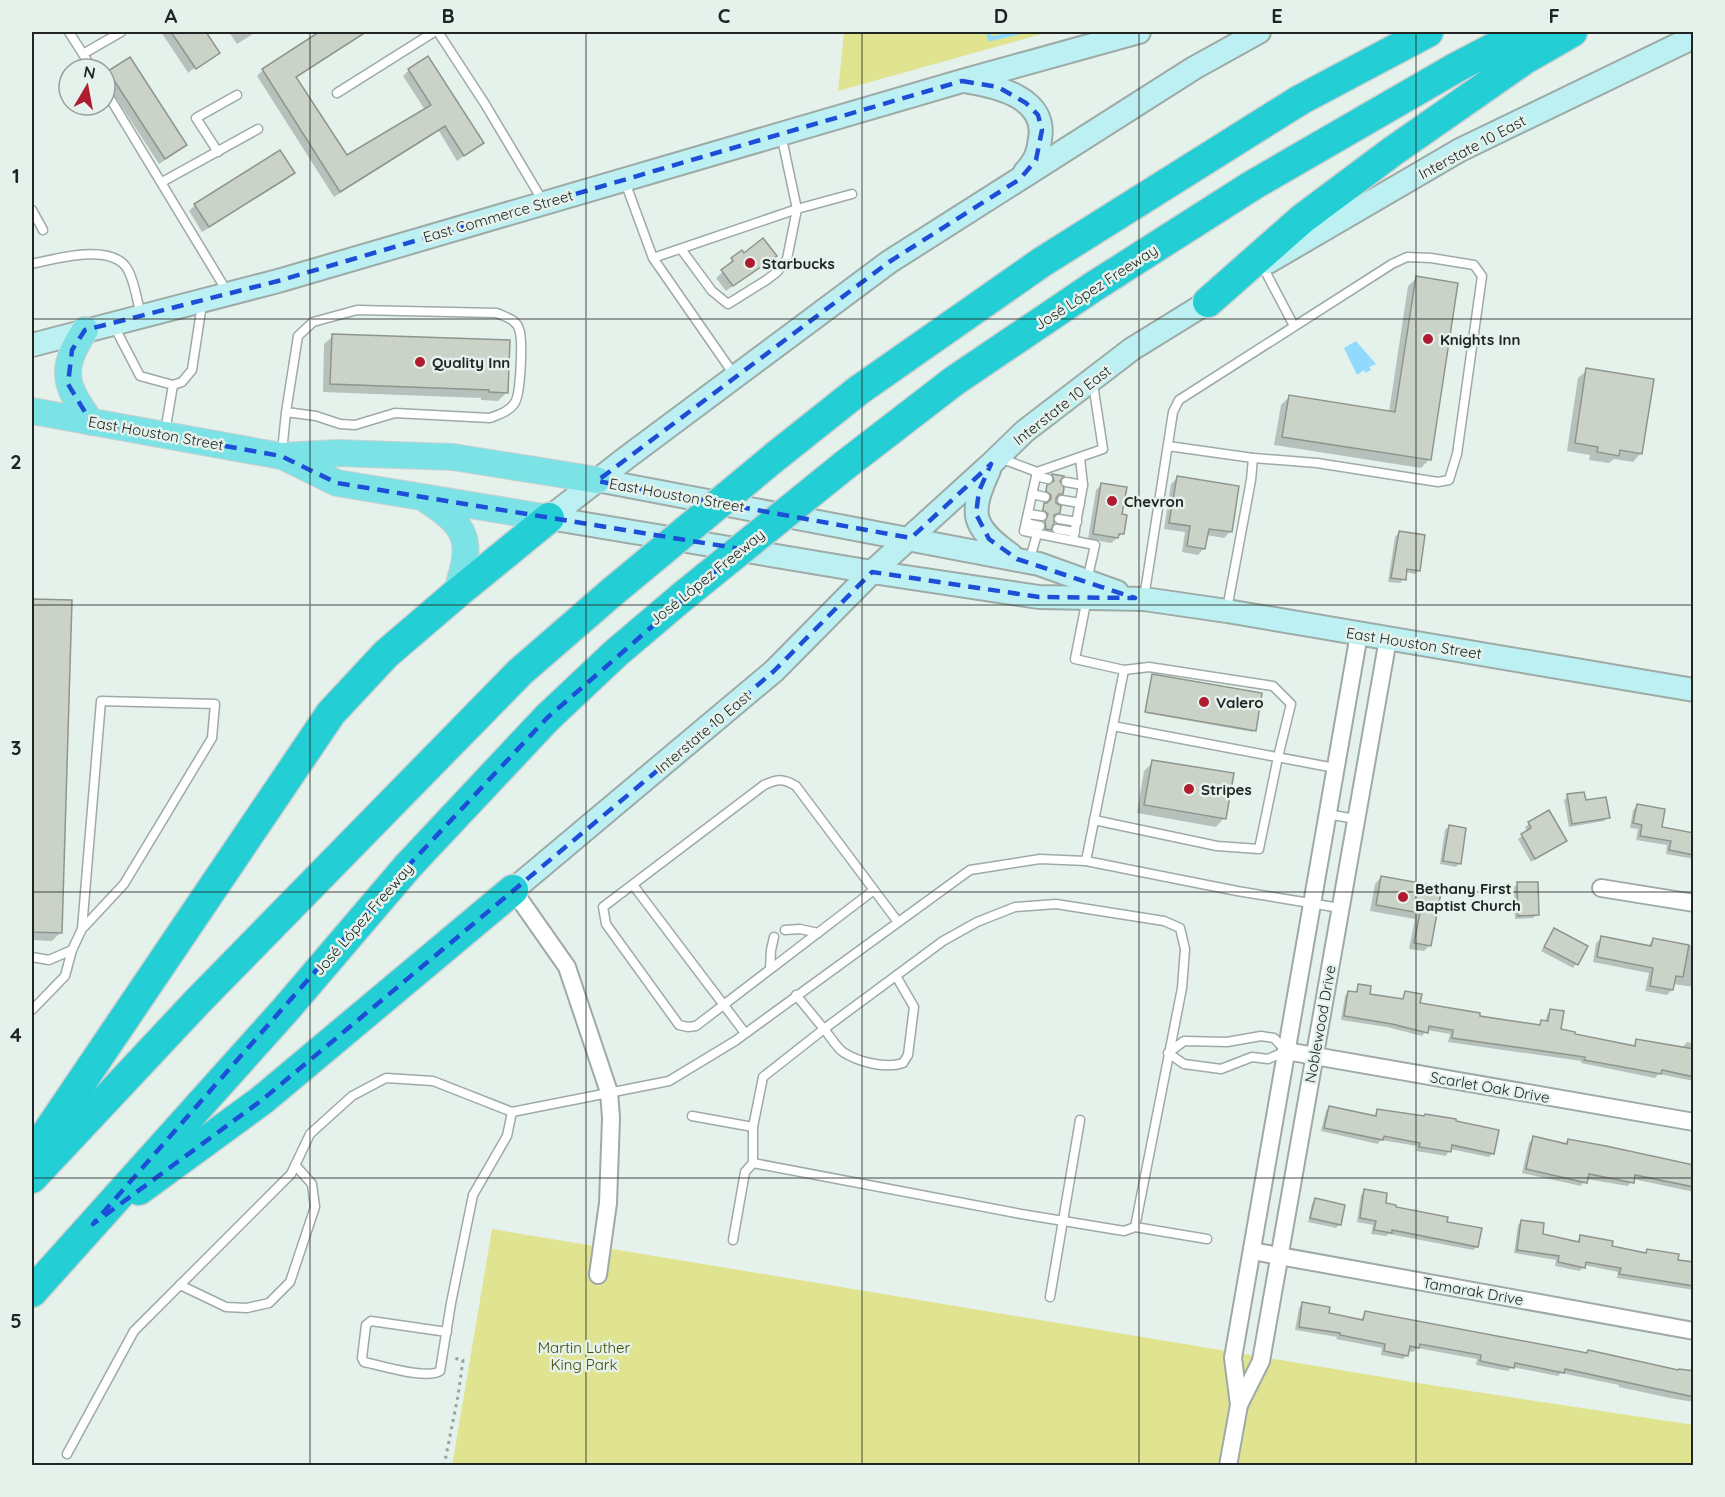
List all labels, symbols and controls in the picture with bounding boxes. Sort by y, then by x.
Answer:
text: A [165,3,178,28]
text: B [441,3,455,28]
text: C [718,3,731,28]
text: D [994,3,1008,28]
text: E [1271,3,1283,28]
text: F [1548,3,1560,28]
north arrow [57,57,117,117]
text: N [82,61,97,83]
street label: Interstate 10 East [1415,111,1529,183]
text: 1 [12,163,20,188]
street label: East Commerce Street [421,185,575,247]
street label: José López Freeway [1031,240,1161,334]
place label: Starbucks [762,254,835,273]
marker: Starbucks [743,256,757,270]
place label: Knights Inn [1440,330,1520,349]
marker: Knights Inn [1421,332,1435,346]
place label: Quality Inn [432,353,510,372]
marker: Quality Inn [413,355,427,369]
street label: Interstate 10 East [1009,361,1115,449]
street label: East Houston Street [87,412,225,454]
text: 2 [10,449,22,474]
street label: East Houston Street [608,474,746,516]
place label: Chevron [1124,492,1184,511]
marker: Chevron [1105,494,1119,508]
street label: José López Freeway [646,525,768,629]
street label: East Houston Street [1345,623,1483,663]
street label: Interstate 10 East [651,687,755,777]
place label: Valero [1216,693,1264,712]
marker: Valero [1197,695,1211,709]
text: 3 [11,735,21,760]
place label: Stripes [1201,780,1252,799]
marker: Stripes [1182,782,1196,796]
street label: José López Freeway [309,859,417,979]
place label: Bethany First Baptist Church [1415,879,1521,915]
marker: Bethany First Baptist Church [1396,890,1410,904]
street label: Noblewood Drive [1300,963,1340,1085]
text: 4 [10,1022,22,1047]
street label: Scarlet Oak Drive [1429,1067,1551,1107]
street label: Tamarak Drive [1421,1273,1525,1309]
text: 5 [10,1308,22,1333]
park label: Martin Luther King Park [538,1338,631,1374]

